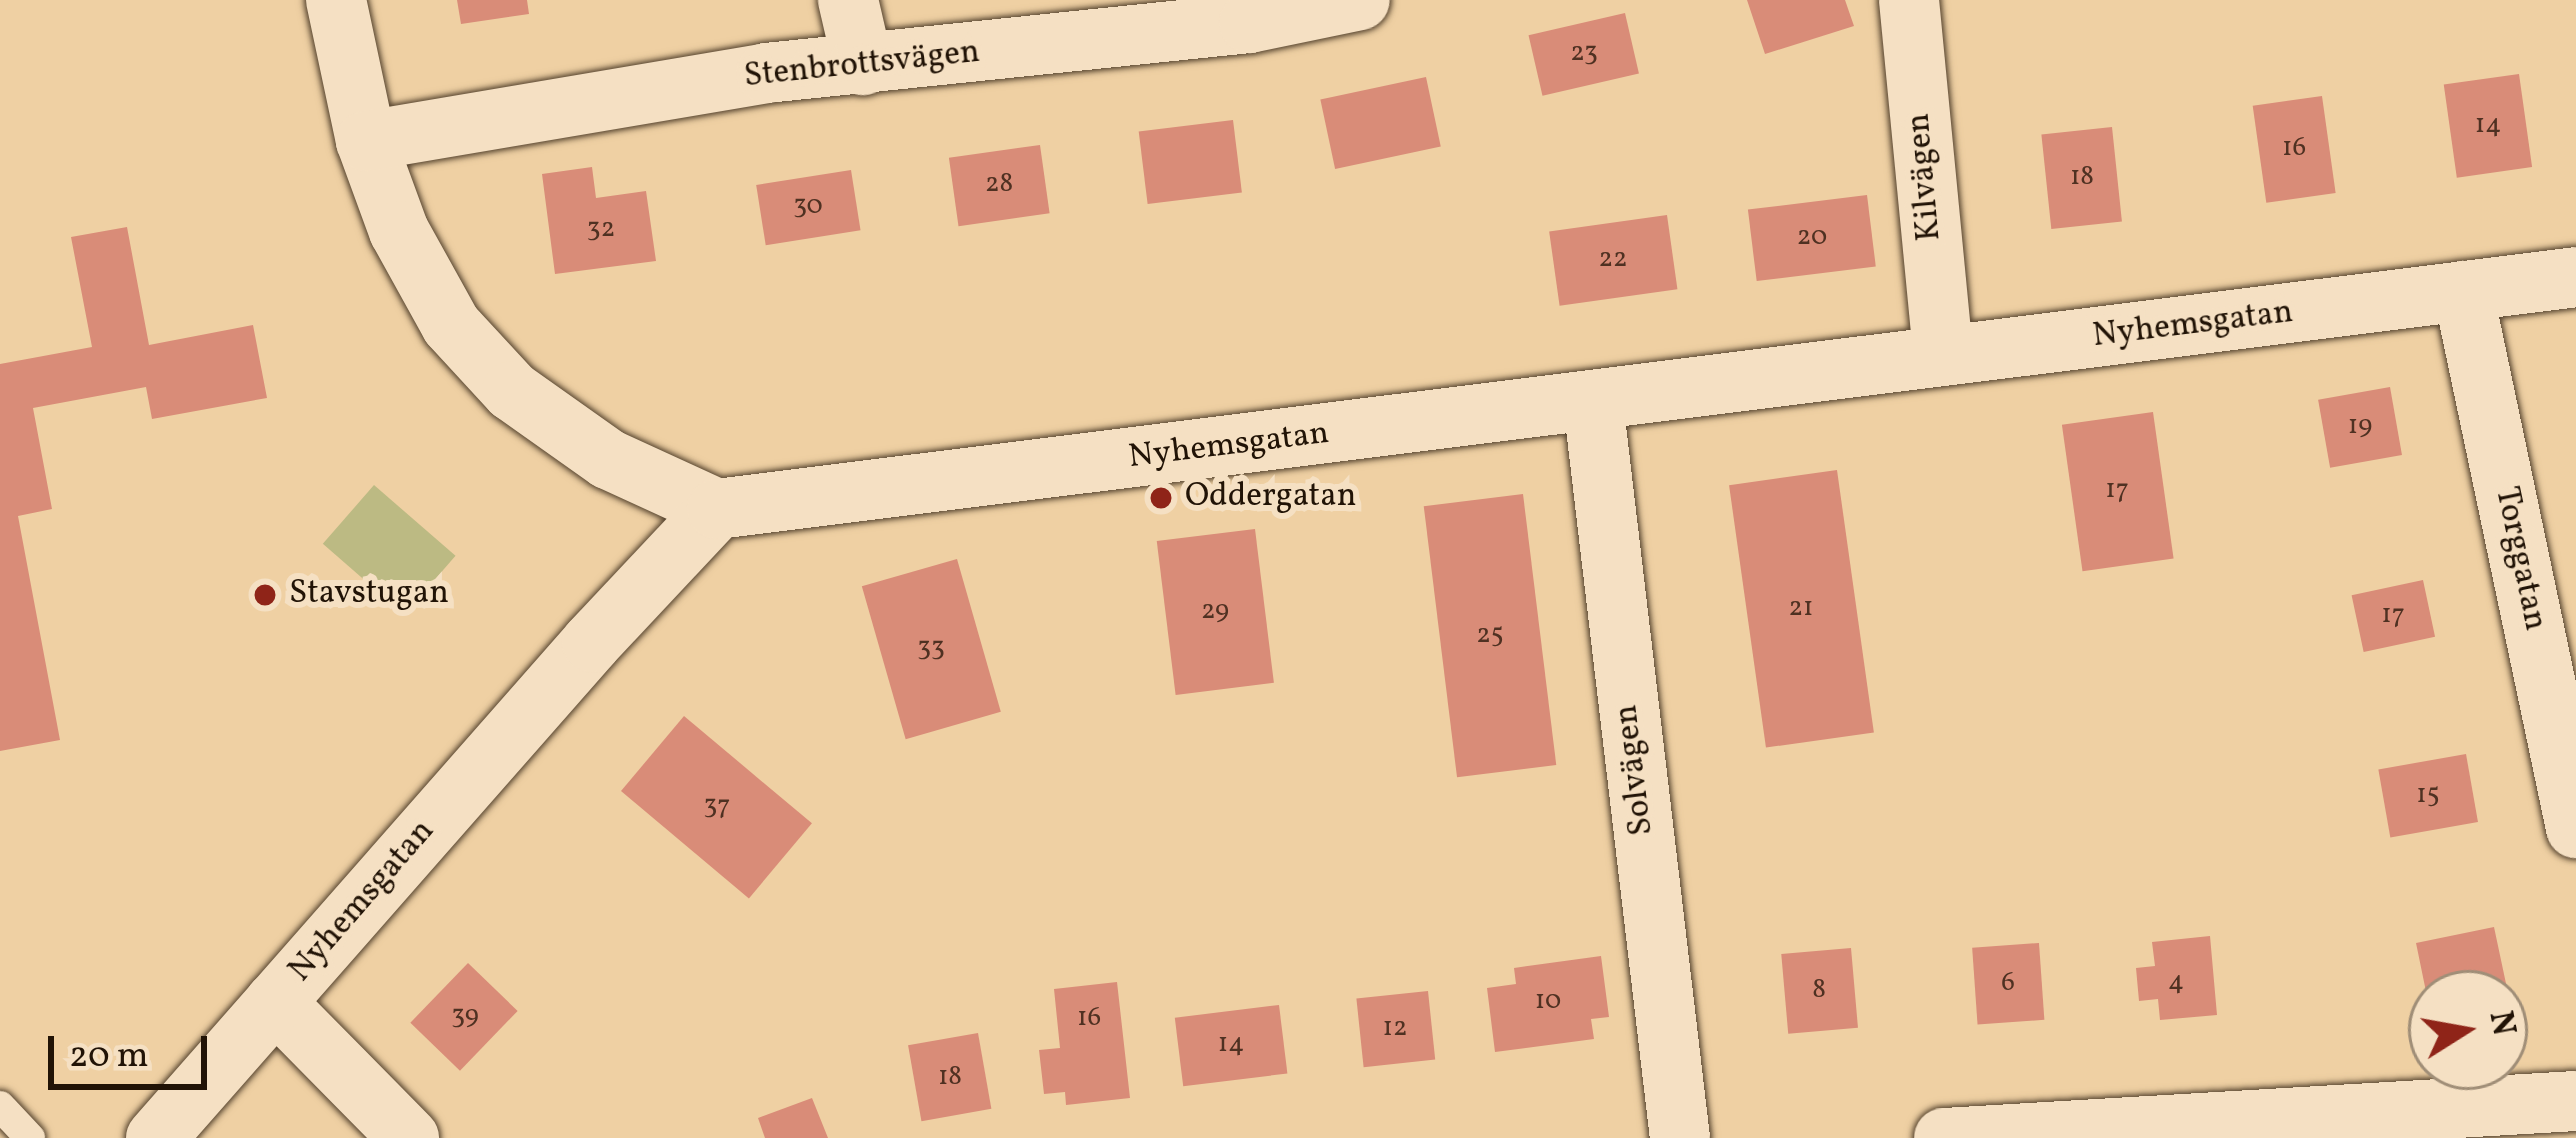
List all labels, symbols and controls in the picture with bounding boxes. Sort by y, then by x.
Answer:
street label: Stenbrottsvägen [742,34,982,98]
house number: 23 [1570,38,1598,70]
house number: 14 [2475,110,2501,142]
street label: Kilvägen [1901,111,1951,243]
house number: 16 [2282,133,2306,165]
house number: 18 [2070,162,2094,194]
house number: 28 [985,169,1013,201]
house number: 30 [793,191,823,223]
house number: 32 [587,214,615,246]
house number: 20 [1797,222,1827,254]
house number: 22 [1599,244,1627,276]
street label: Nyhemsgatan [2091,294,2295,358]
house number: 19 [2348,411,2372,443]
street label: Nyhemsgatan [1127,415,1331,479]
house number: 17 [2105,475,2129,507]
place label: Oddergatan [1185,478,1356,518]
street label: Torggatan [2484,484,2554,634]
marker: Oddergatan [1148,485,1174,511]
place label: Stavstugan [289,575,449,615]
marker: Stavstugan [252,582,278,608]
house number: 21 [1789,593,1813,625]
house number: 29 [1201,596,1229,628]
house number: 17 [2381,600,2405,632]
house number: 25 [1476,620,1504,652]
house number: 33 [917,633,945,665]
street label: Solvägen [1608,702,1664,838]
house number: 15 [2416,780,2440,812]
house number: 37 [704,791,730,823]
street label: Nyhemsgatan [282,813,444,991]
house number: 4 [2168,967,2184,999]
house number: 6 [2001,968,2015,1000]
north arrow [2408,970,2528,1090]
house number: 8 [1812,975,1826,1007]
house number: 10 [1535,986,1561,1018]
house number: 39 [451,1001,479,1033]
house number: 16 [1077,1003,1101,1035]
text: N [2476,1008,2525,1040]
scale bar [54,1012,213,1086]
house number: 12 [1383,1013,1407,1045]
house number: 14 [1218,1029,1244,1061]
text: 20 m [69,1032,149,1082]
house number: 18 [938,1062,962,1094]

